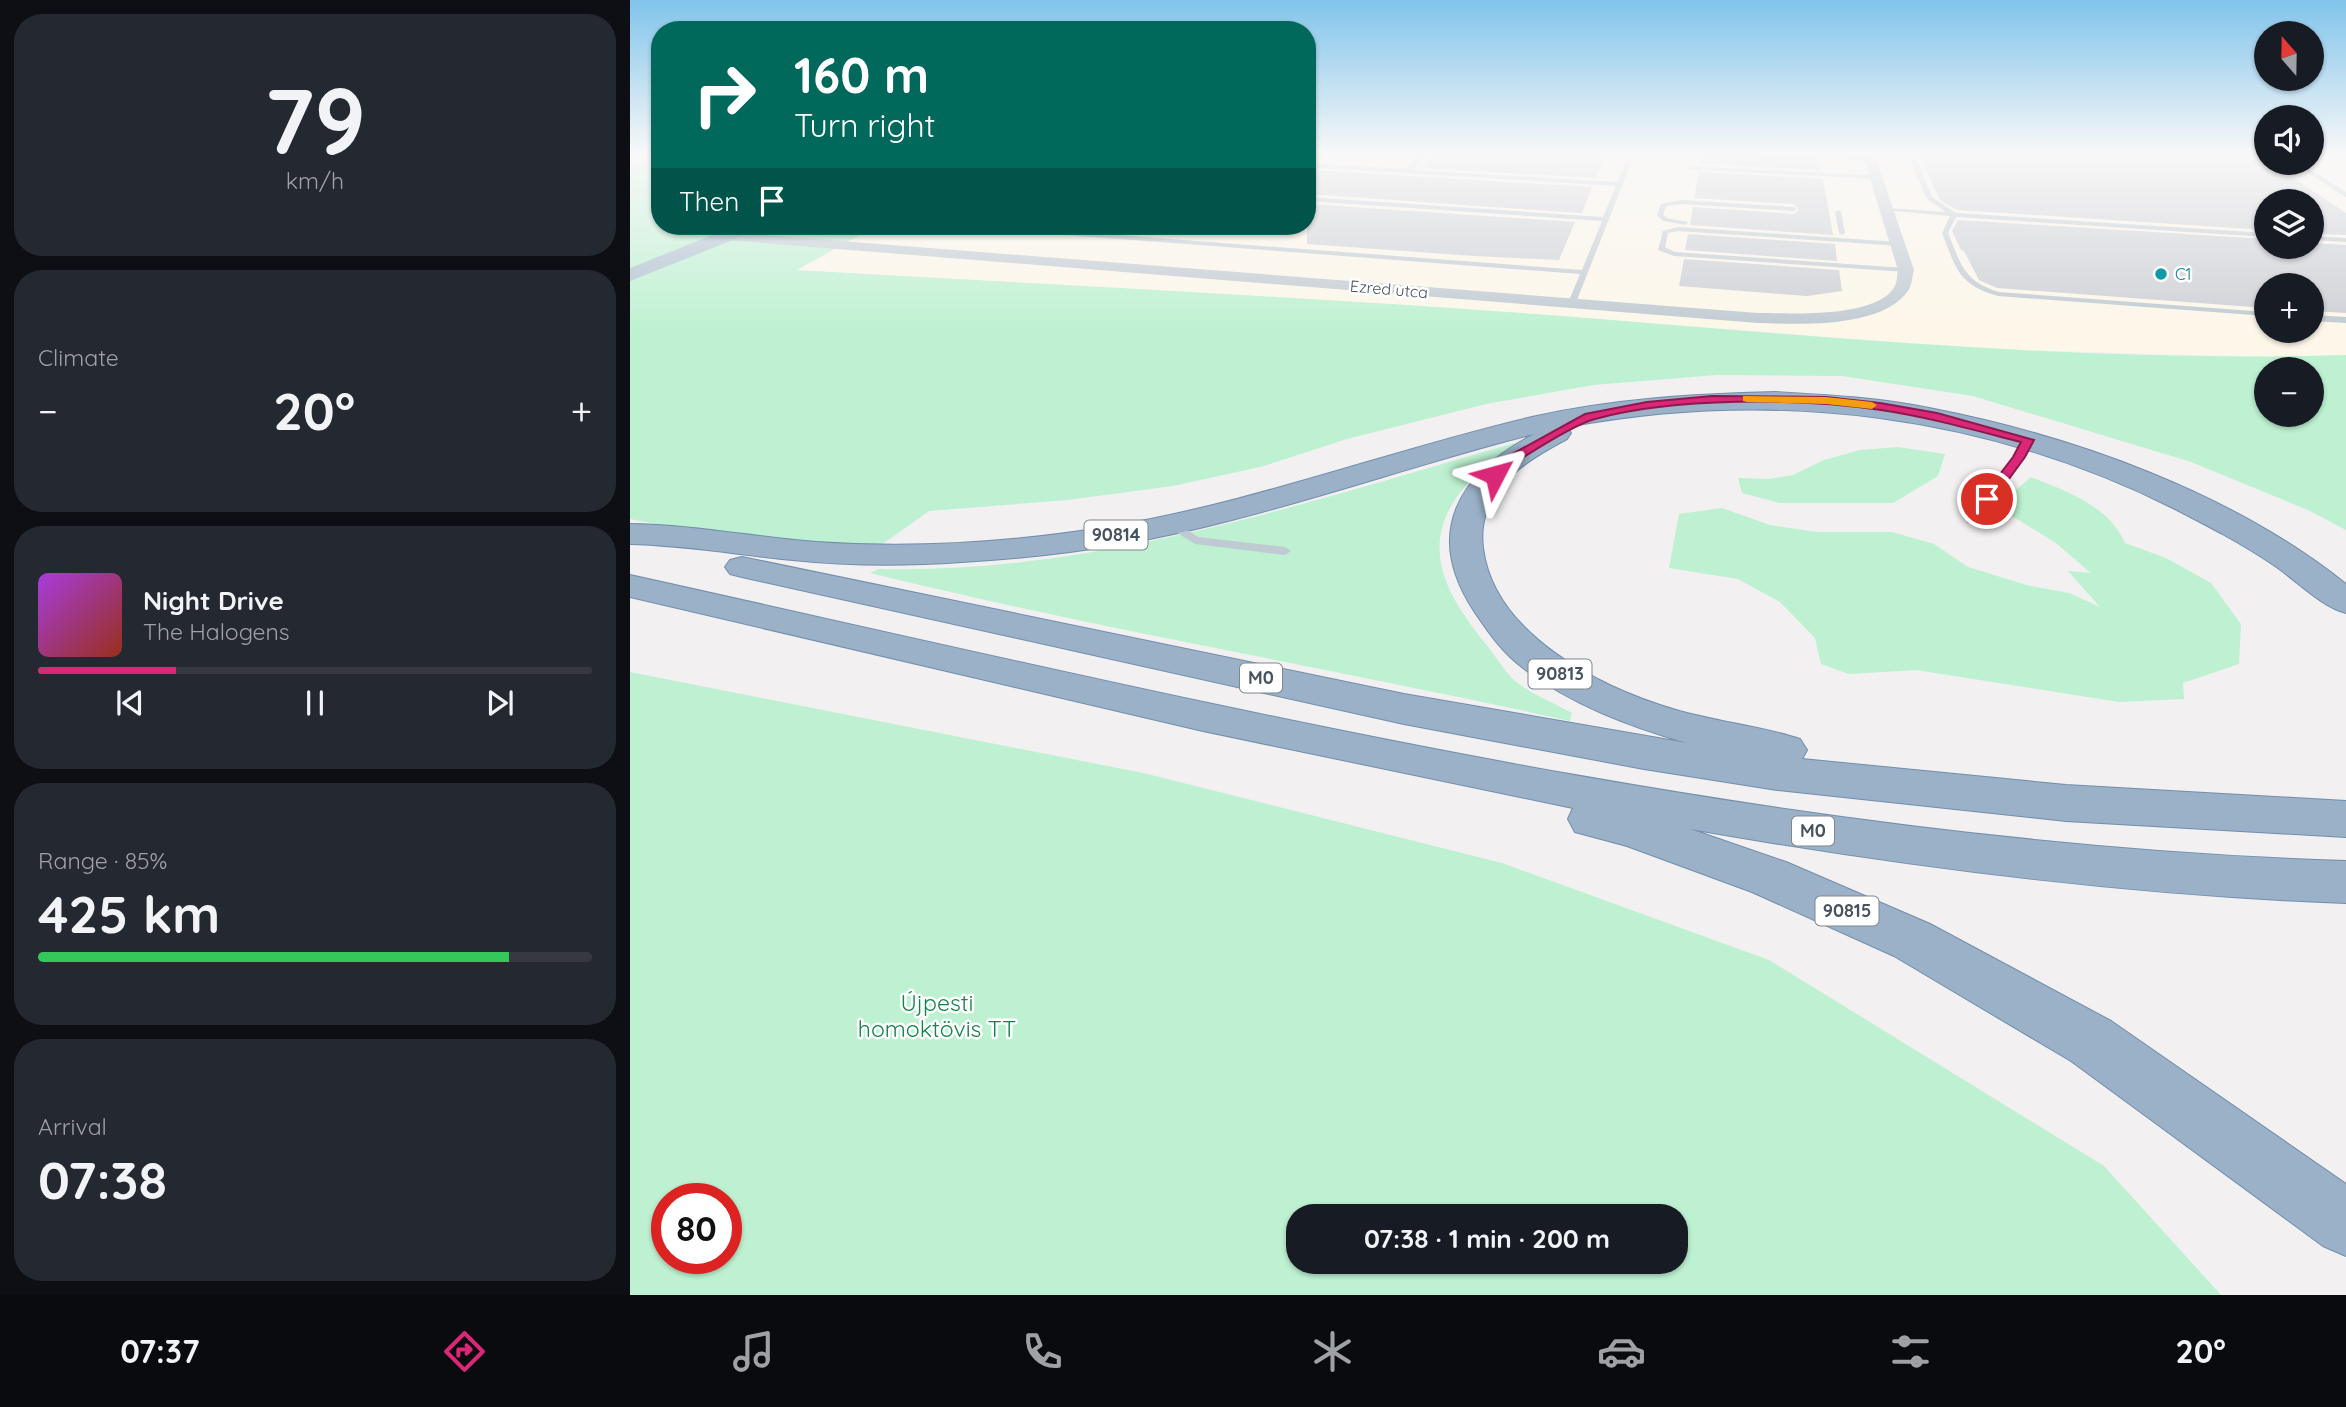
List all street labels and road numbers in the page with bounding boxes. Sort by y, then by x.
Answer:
street label: Ezred utca [1349,276,1429,302]
road number: 90814 [1084,520,1148,550]
road number: 90813 [1528,660,1592,688]
road number: M0 [1240,664,1282,692]
road number: M0 [1792,816,1834,846]
road number: 90815 [1816,896,1878,926]

